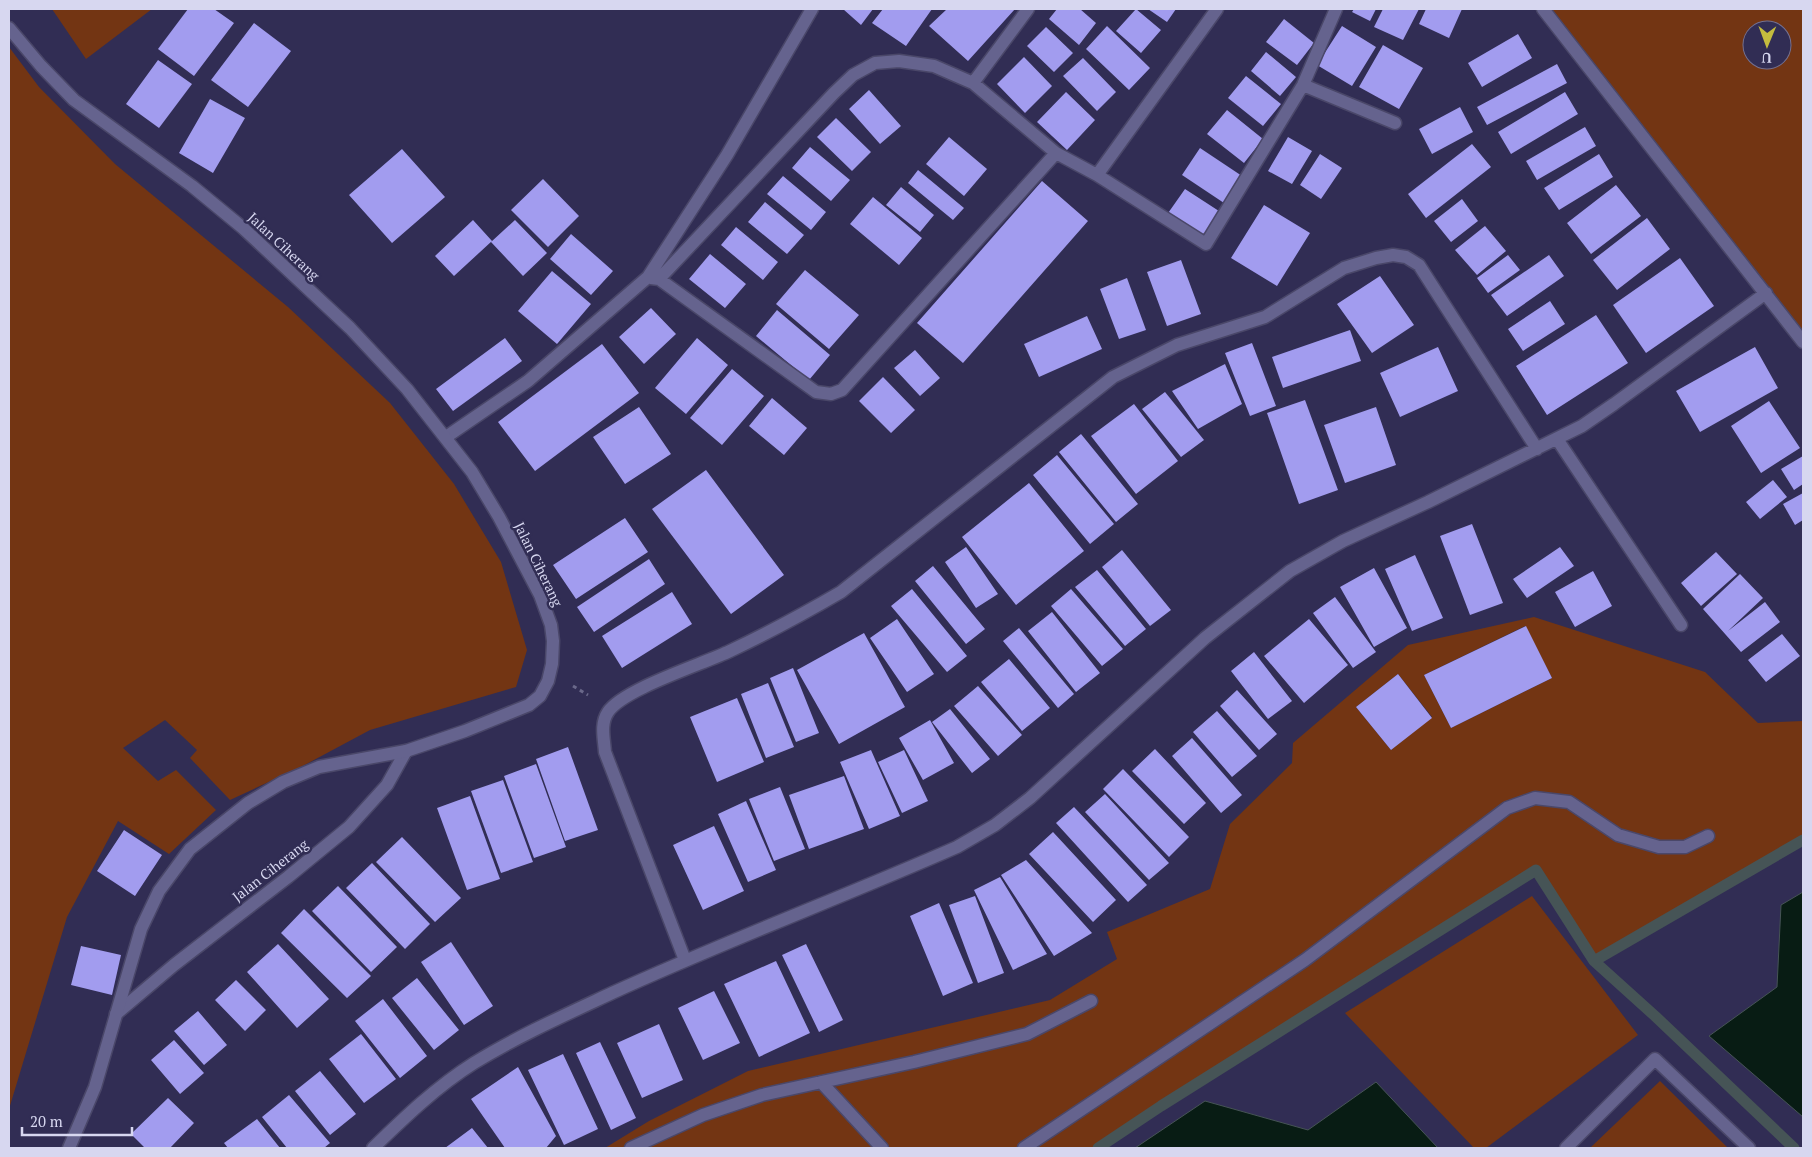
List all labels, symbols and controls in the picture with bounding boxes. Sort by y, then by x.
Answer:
north arrow [1742,20,1792,70]
text: U [1762,49,1772,68]
street label: Jalan Ciherang [244,208,324,285]
street label: Jalan Ciherang [510,519,568,610]
street label: Jalan Ciherang [228,834,312,906]
scale bar [22,1104,132,1136]
text: 20 m [30,1111,63,1131]

